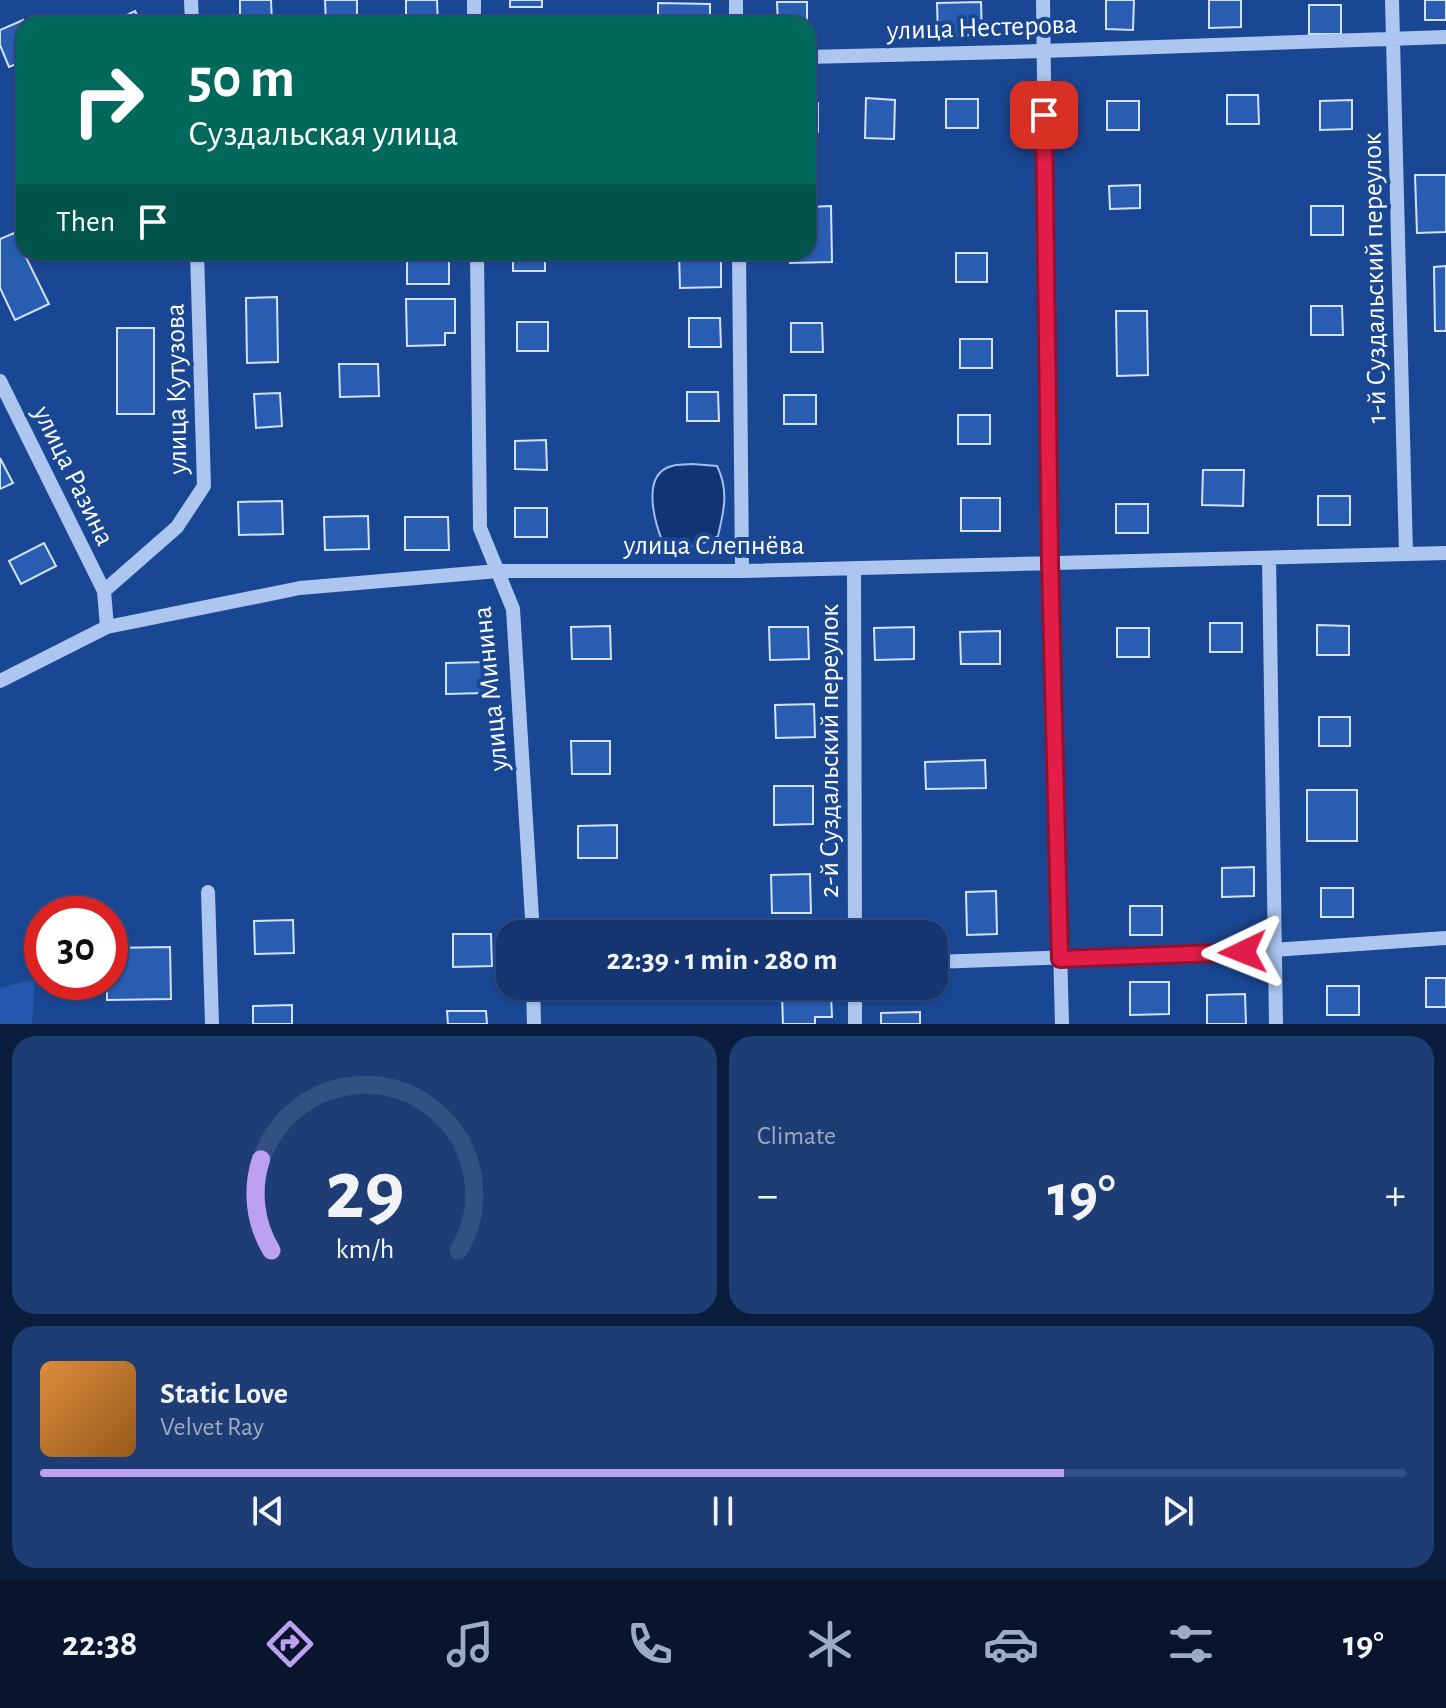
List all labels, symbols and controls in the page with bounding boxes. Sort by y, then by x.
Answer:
street label: улица Нестерова [885,11,1078,45]
icon: right [56,48,160,152]
text: 50 m [188,51,295,107]
pin [1010,81,1078,149]
icon: arrive [1022,93,1066,137]
text: Суздальская улица [188,116,459,152]
street label: 1-й Суздальский переулок [1358,132,1392,424]
icon: arrive [131,200,175,244]
text: Then [56,207,115,237]
street label: улица Кутузова [162,303,193,476]
street label: улица Разина [27,401,119,550]
street label: улица Слепнёва [623,532,805,560]
street label: 2-й Суздальский переулок [816,604,844,898]
street label: улица Минина [468,605,514,774]
speed limit sign: 30 [24,896,128,1000]
position arrow [1201,910,1285,994]
text: 22:39 · 1 min · 280 m [607,945,837,975]
text: Climate [757,1123,836,1149]
text: 29 [325,1150,404,1234]
text: 19° [1047,1167,1116,1227]
text: − [757,1174,778,1218]
text: + [1385,1174,1406,1218]
text: km/h [335,1235,394,1264]
text: Static Love [160,1379,288,1409]
text: Velvet Ray [160,1414,264,1440]
icon: previous [246,1489,290,1533]
icon: pause [701,1489,745,1533]
icon: next [1156,1489,1200,1533]
icon: directions [262,1616,318,1672]
icon: music [442,1616,498,1672]
icon: phone [622,1616,678,1672]
icon: climate [802,1616,858,1672]
icon: car [983,1616,1039,1672]
icon: filters [1163,1616,1219,1672]
text: 22:38 [62,1626,138,1662]
text: 19° [1343,1626,1384,1662]

